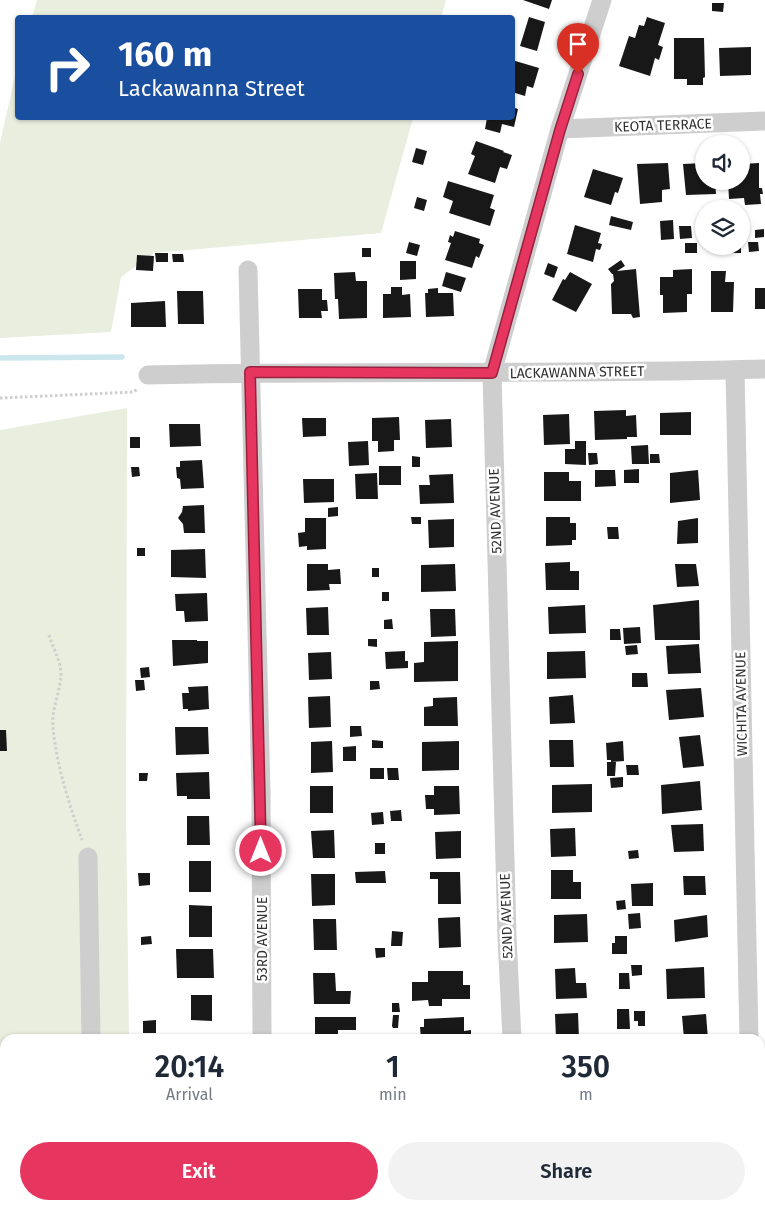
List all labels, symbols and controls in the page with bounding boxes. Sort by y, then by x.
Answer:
pin [557,23,599,74]
icon: arrive [564,30,592,58]
text: 160 m [118,33,212,75]
icon: right [35,35,100,100]
text: Lackawanna Street [118,75,305,102]
street label: KEOTA TERRACE [614,115,712,136]
map controls [695,135,750,255]
button: sound [695,135,750,190]
button: layers [695,200,750,255]
street label: LACKAWANNA STREET [510,363,645,382]
street label: 52ND AVENUE [486,468,505,554]
street label: WICHITA AVENUE [732,651,751,757]
position arrow [234,824,286,876]
street label: 52ND AVENUE [497,873,516,959]
street label: 53RD AVENUE [254,897,271,981]
text: 20:14 [155,1049,224,1085]
text: 1 [386,1049,400,1085]
text: 350 [561,1049,610,1085]
text: Arrival [166,1085,213,1104]
text: min [379,1085,407,1104]
text: m [579,1085,593,1104]
button: Exit [20,1142,378,1200]
button: Share [388,1142,745,1200]

